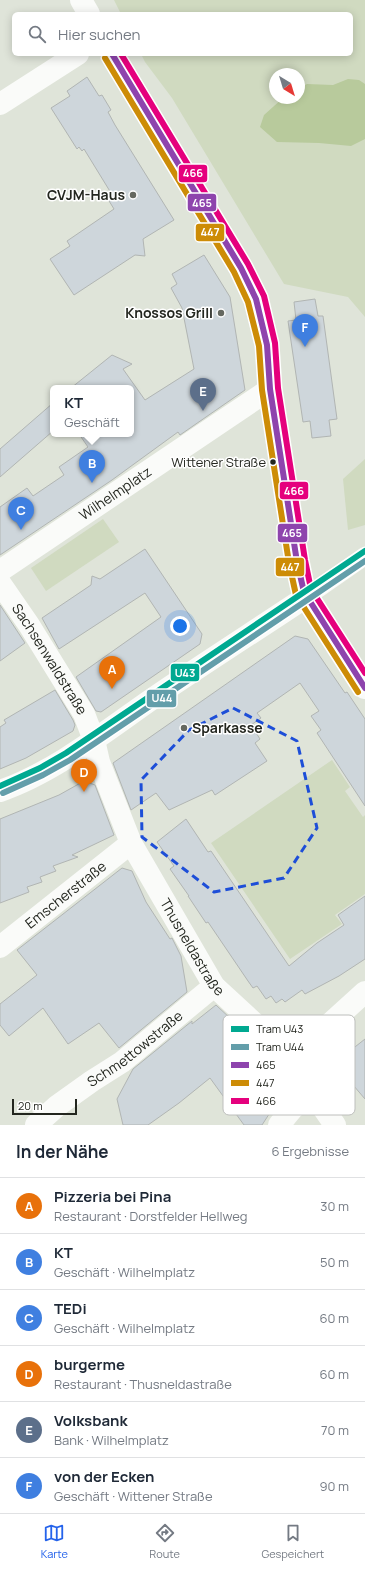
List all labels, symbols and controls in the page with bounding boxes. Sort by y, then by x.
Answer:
search box [12,12,353,56]
icon: search [26,23,48,45]
text: Hier suchen [58,24,140,45]
north arrow [269,68,305,104]
line badge: 466 [178,164,208,183]
text: 466 [183,165,203,180]
place label: CVJM-Haus [47,185,125,204]
marker: CVJM-Haus [128,190,138,200]
line badge: 465 [187,193,217,212]
text: 465 [192,195,212,210]
line badge: 447 [195,223,225,242]
text: 447 [200,224,220,239]
place label: Knossos Grill [125,303,213,322]
marker: Knossos Grill [216,308,226,318]
pin: F [292,314,318,347]
pin: E [190,378,216,411]
popup [50,385,134,437]
text: KT [64,392,83,413]
text: Geschäft [64,413,120,431]
pin: B [79,450,105,483]
place label: Wittener Straße [171,453,266,471]
marker: Wittener Straße [268,457,278,467]
street label: Wilhelmplatz [75,462,155,524]
line badge: 466 [279,481,309,500]
text: 466 [284,483,304,498]
pin: C [8,497,34,530]
line badge: 465 [277,523,308,543]
text: 465 [282,525,302,540]
line badge: 447 [275,557,305,577]
text: 447 [280,559,300,574]
street label: Sachsenwaldstraße [8,600,92,718]
your location [170,616,190,636]
pin: A [99,656,125,689]
line badge: U43 [170,663,200,682]
text: U43 [175,665,195,680]
line badge: U44 [146,689,177,708]
text: U44 [152,690,173,705]
place label: Sparkasse [192,718,263,737]
marker: Sparkasse [179,723,189,733]
pin: D [71,759,97,792]
street label: Emscherstraße [21,856,110,932]
street label: Thusneldastraße [156,895,229,1000]
street label: Schmettowstraße [83,1006,186,1091]
legend [223,1015,355,1115]
text: Tram U43 [256,1021,303,1036]
text: Tram U44 [256,1039,304,1054]
text: 465 [256,1057,276,1072]
text: 447 [256,1075,275,1090]
text: 466 [256,1093,276,1108]
scale bar [12,1097,77,1116]
text: 20 m [18,1098,43,1113]
text: In der Nähe [16,1140,109,1163]
text: 6 Ergebnisse [272,1142,349,1160]
text: Pizzeria bei Pina [54,1186,171,1207]
text: A [25,1197,33,1215]
text: 30 m [320,1197,349,1215]
text: Restaurant · Dorstfelder Hellweg [54,1207,248,1225]
text: KT [54,1242,73,1263]
text: B [25,1253,33,1271]
text: 50 m [320,1253,349,1271]
text: Geschäft · Wilhelmplatz [54,1263,195,1281]
text: TEDi [54,1298,87,1319]
text: C [24,1309,34,1327]
text: 60 m [319,1309,349,1327]
text: Geschäft · Wilhelmplatz [54,1319,195,1337]
text: burgerme [54,1354,125,1375]
text: D [24,1365,34,1383]
text: 60 m [319,1365,349,1383]
text: Restaurant · Thusneldastraße [54,1375,232,1393]
text: Volksbank [54,1410,128,1431]
text: E [25,1421,33,1439]
text: 70 m [321,1421,349,1439]
text: Bank · Wilhelmplatz [54,1431,169,1449]
text: von der Ecken [54,1466,154,1487]
text: F [26,1477,32,1495]
text: 90 m [319,1477,349,1495]
text: Geschäft · Wittener Straße [54,1487,212,1505]
tab: Karte [41,1522,68,1561]
tab: Route [149,1522,180,1561]
tab: Gespeichert [261,1522,324,1561]

